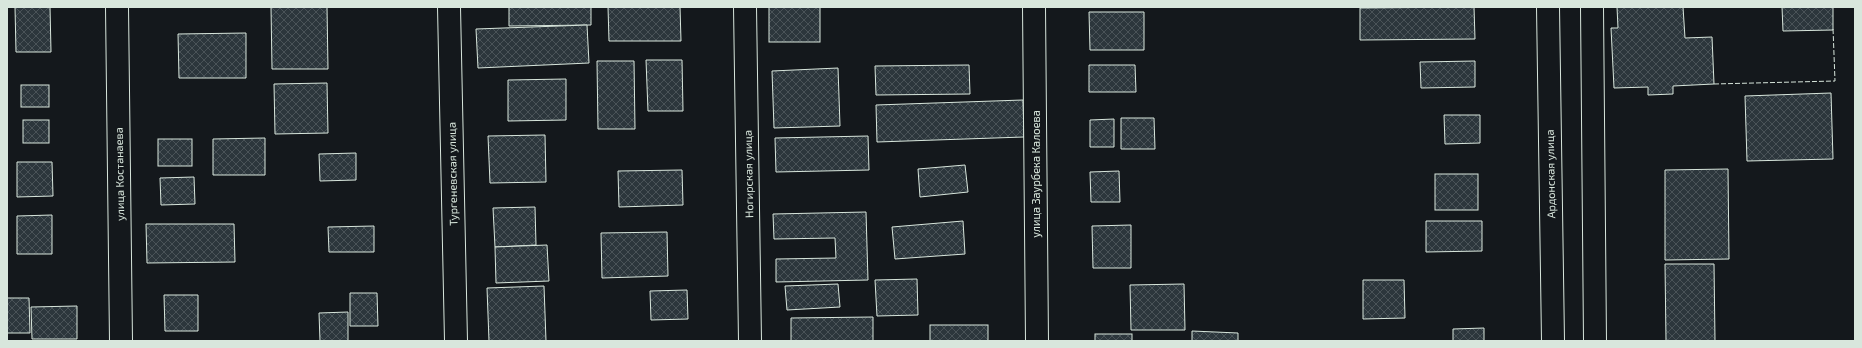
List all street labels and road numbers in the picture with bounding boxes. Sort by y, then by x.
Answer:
street label: улица Заурбека Калоева [1029,110,1043,238]
street label: Тургеневская улица [445,122,460,226]
street label: улица Костанаева [112,127,127,221]
street label: Ардонская улица [1543,129,1558,219]
street label: Ногирская улица [741,130,756,218]

